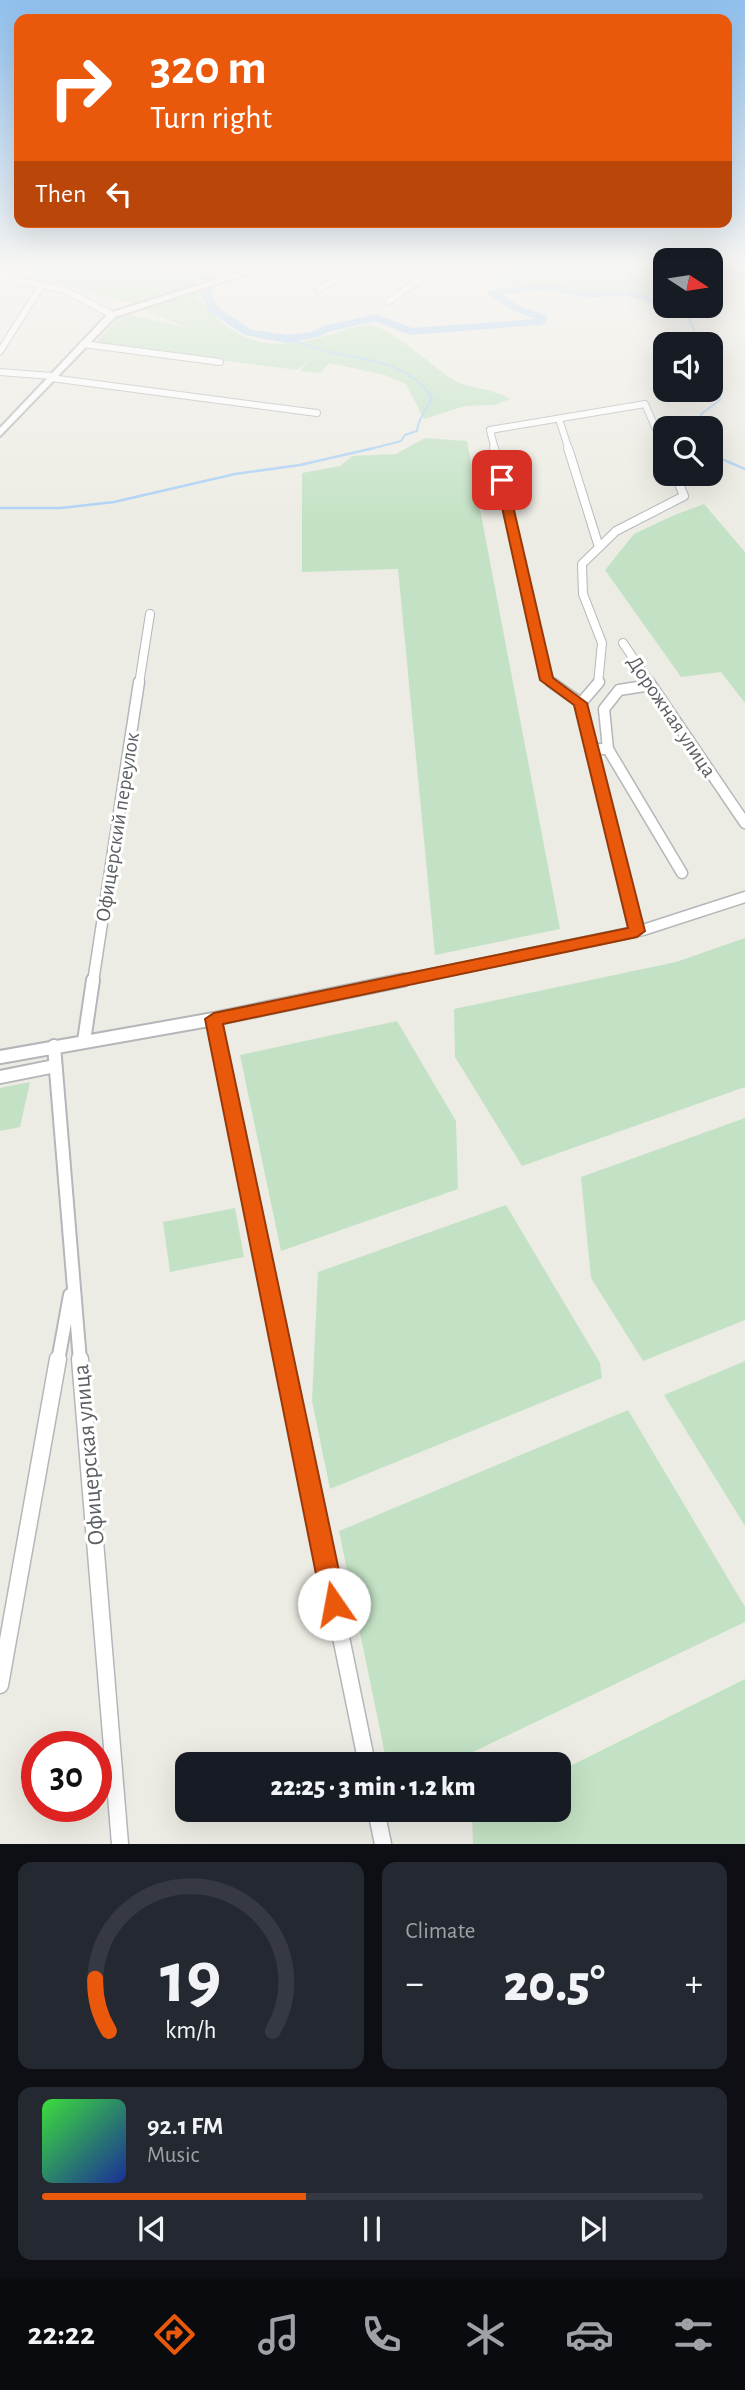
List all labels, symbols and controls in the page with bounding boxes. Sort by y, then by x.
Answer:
icon: right [35,42,126,133]
text: 320 m [150,44,267,93]
text: Turn right [150,102,272,134]
icon: left [100,175,138,213]
text: Then [35,181,86,207]
north arrow [653,248,723,318]
map controls [653,248,723,486]
button: sound [653,332,723,402]
button: search [653,416,723,486]
pin [472,450,532,510]
icon: arrive [483,461,521,499]
street label: Дорожная улица [623,652,720,781]
street label: Офицерский переулок [92,731,143,923]
street label: Офицерская улица [69,1363,109,1547]
position arrow [297,1567,371,1641]
speed limit sign: 30 [21,1731,112,1822]
text: 22:25 · 3 min · 1.2 km [271,1774,475,1800]
text: Climate [406,1920,475,1943]
text: 19 [160,1944,221,2017]
text: 20.5° [503,1958,605,2010]
text: − [406,1965,424,2003]
text: + [685,1965,703,2003]
text: km/h [165,2018,217,2043]
text: 92.1 FM [147,2113,223,2139]
text: Music [147,2144,199,2167]
icon: previous [133,2210,171,2248]
icon: pause [353,2210,391,2248]
icon: next [574,2210,612,2248]
icon: directions [150,2310,199,2359]
icon: music [254,2310,303,2359]
icon: phone [357,2310,406,2359]
icon: climate [461,2310,510,2359]
icon: car [565,2310,614,2359]
icon: filters [669,2310,718,2359]
text: 22:22 [27,2318,95,2350]

